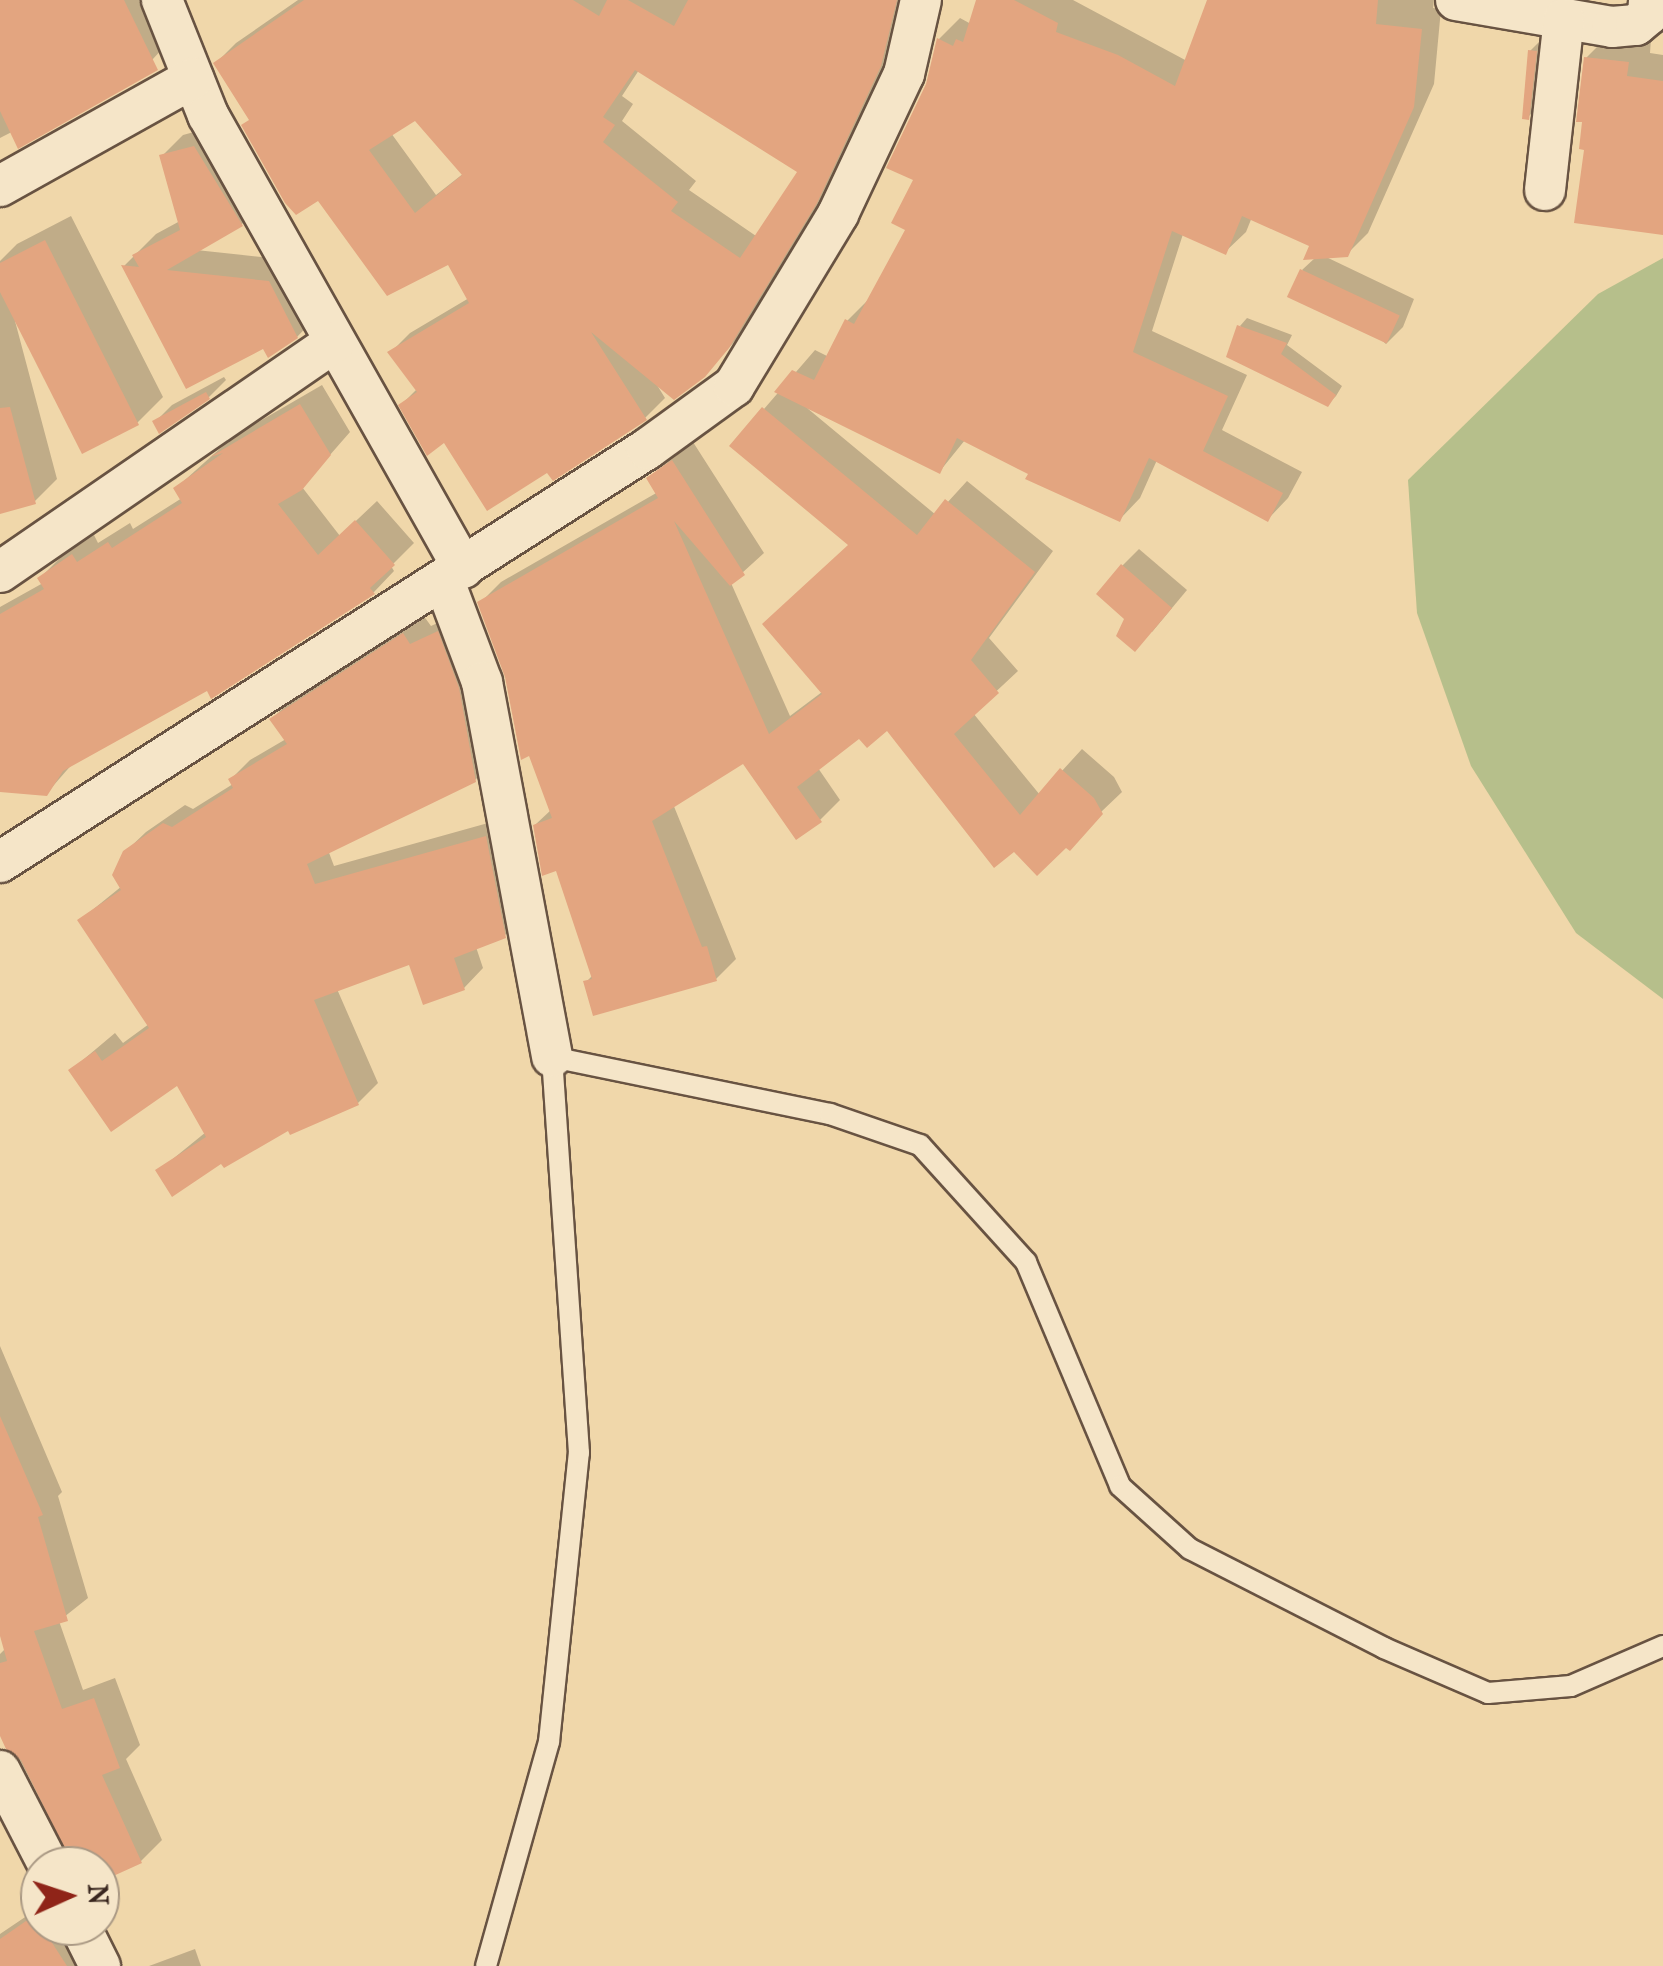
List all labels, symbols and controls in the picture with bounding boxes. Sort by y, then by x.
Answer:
north arrow [20,1846,120,1946]
text: N [81,1883,115,1906]

